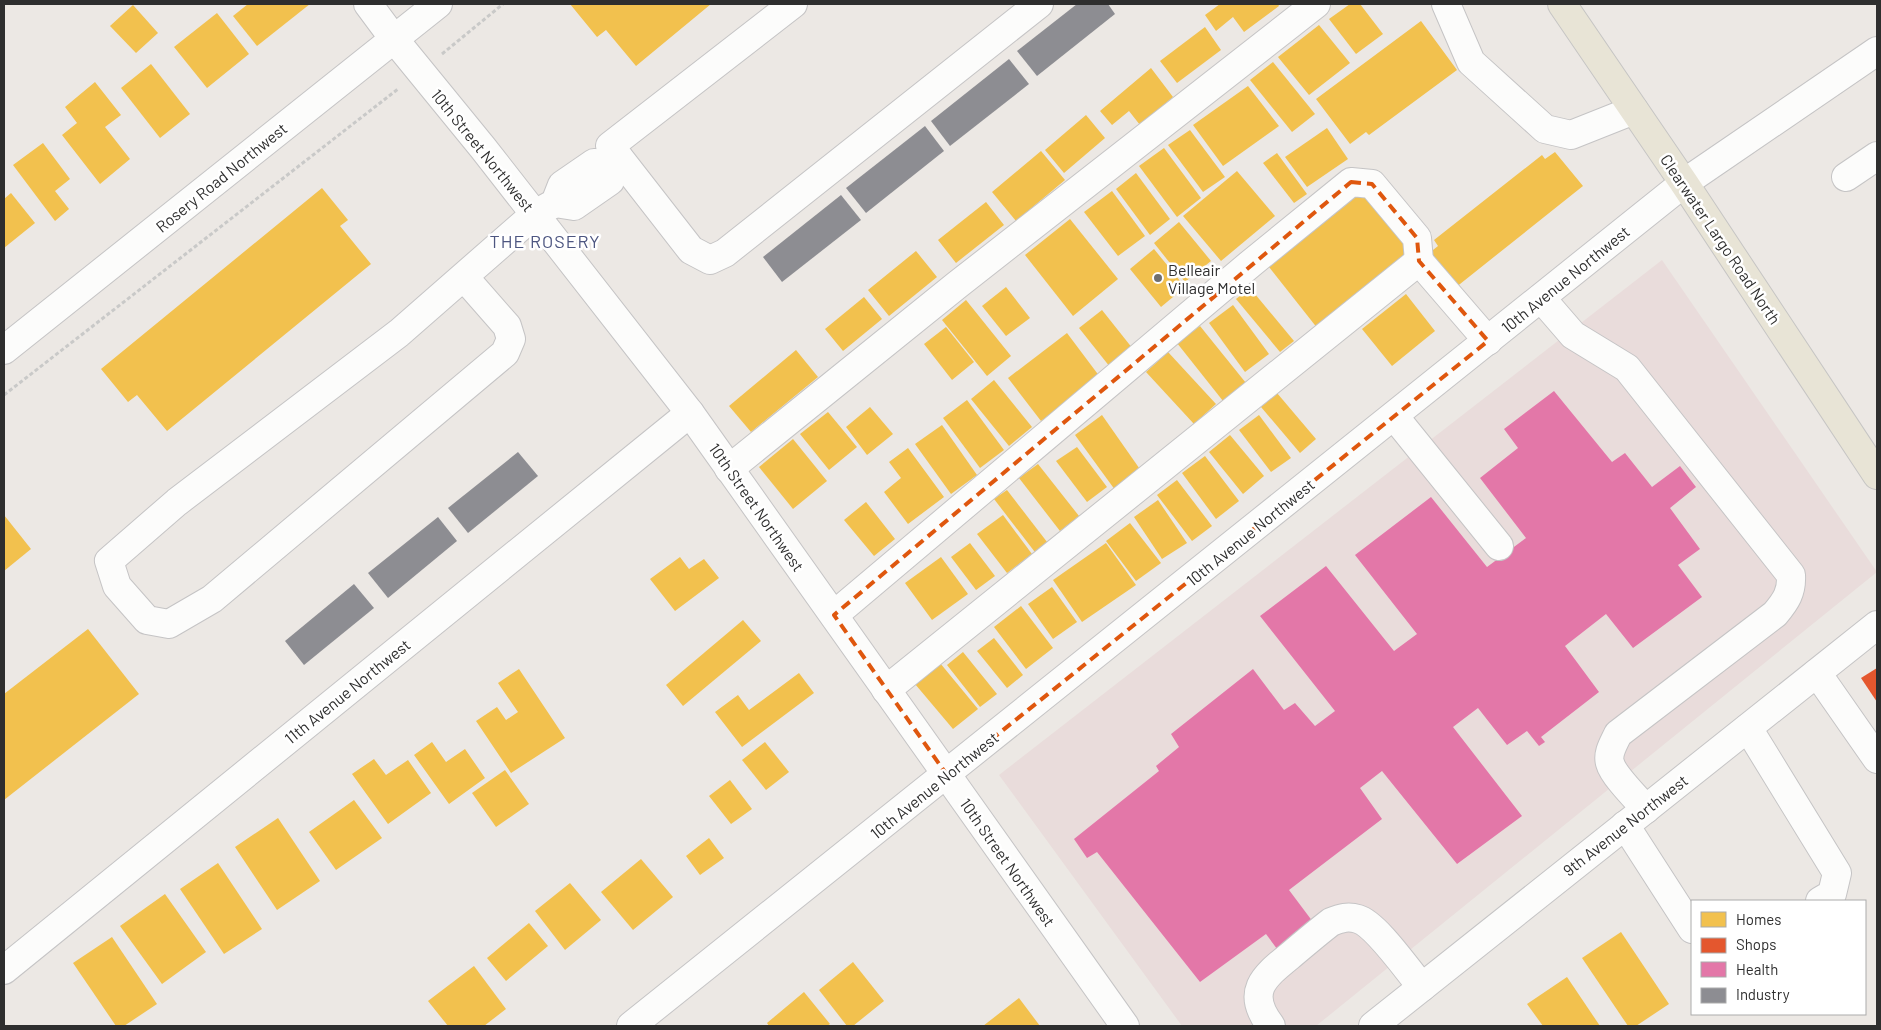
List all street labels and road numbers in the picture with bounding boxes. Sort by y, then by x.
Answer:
street label: 10th Street Northwest [428,85,538,215]
street label: Rosery Road Northwest [152,118,290,236]
street label: Clearwater Largo Road North [1657,150,1785,328]
street label: 10th Avenue Northwest [1497,221,1633,337]
street label: 10th Street Northwest [706,439,808,575]
street label: 10th Avenue Northwest [1182,474,1318,590]
street label: 11th Avenue Northwest [280,635,414,747]
street label: 10th Avenue Northwest [866,727,1002,843]
street label: 9th Avenue Northwest [1559,770,1691,880]
street label: 10th Street Northwest [957,794,1059,930]

